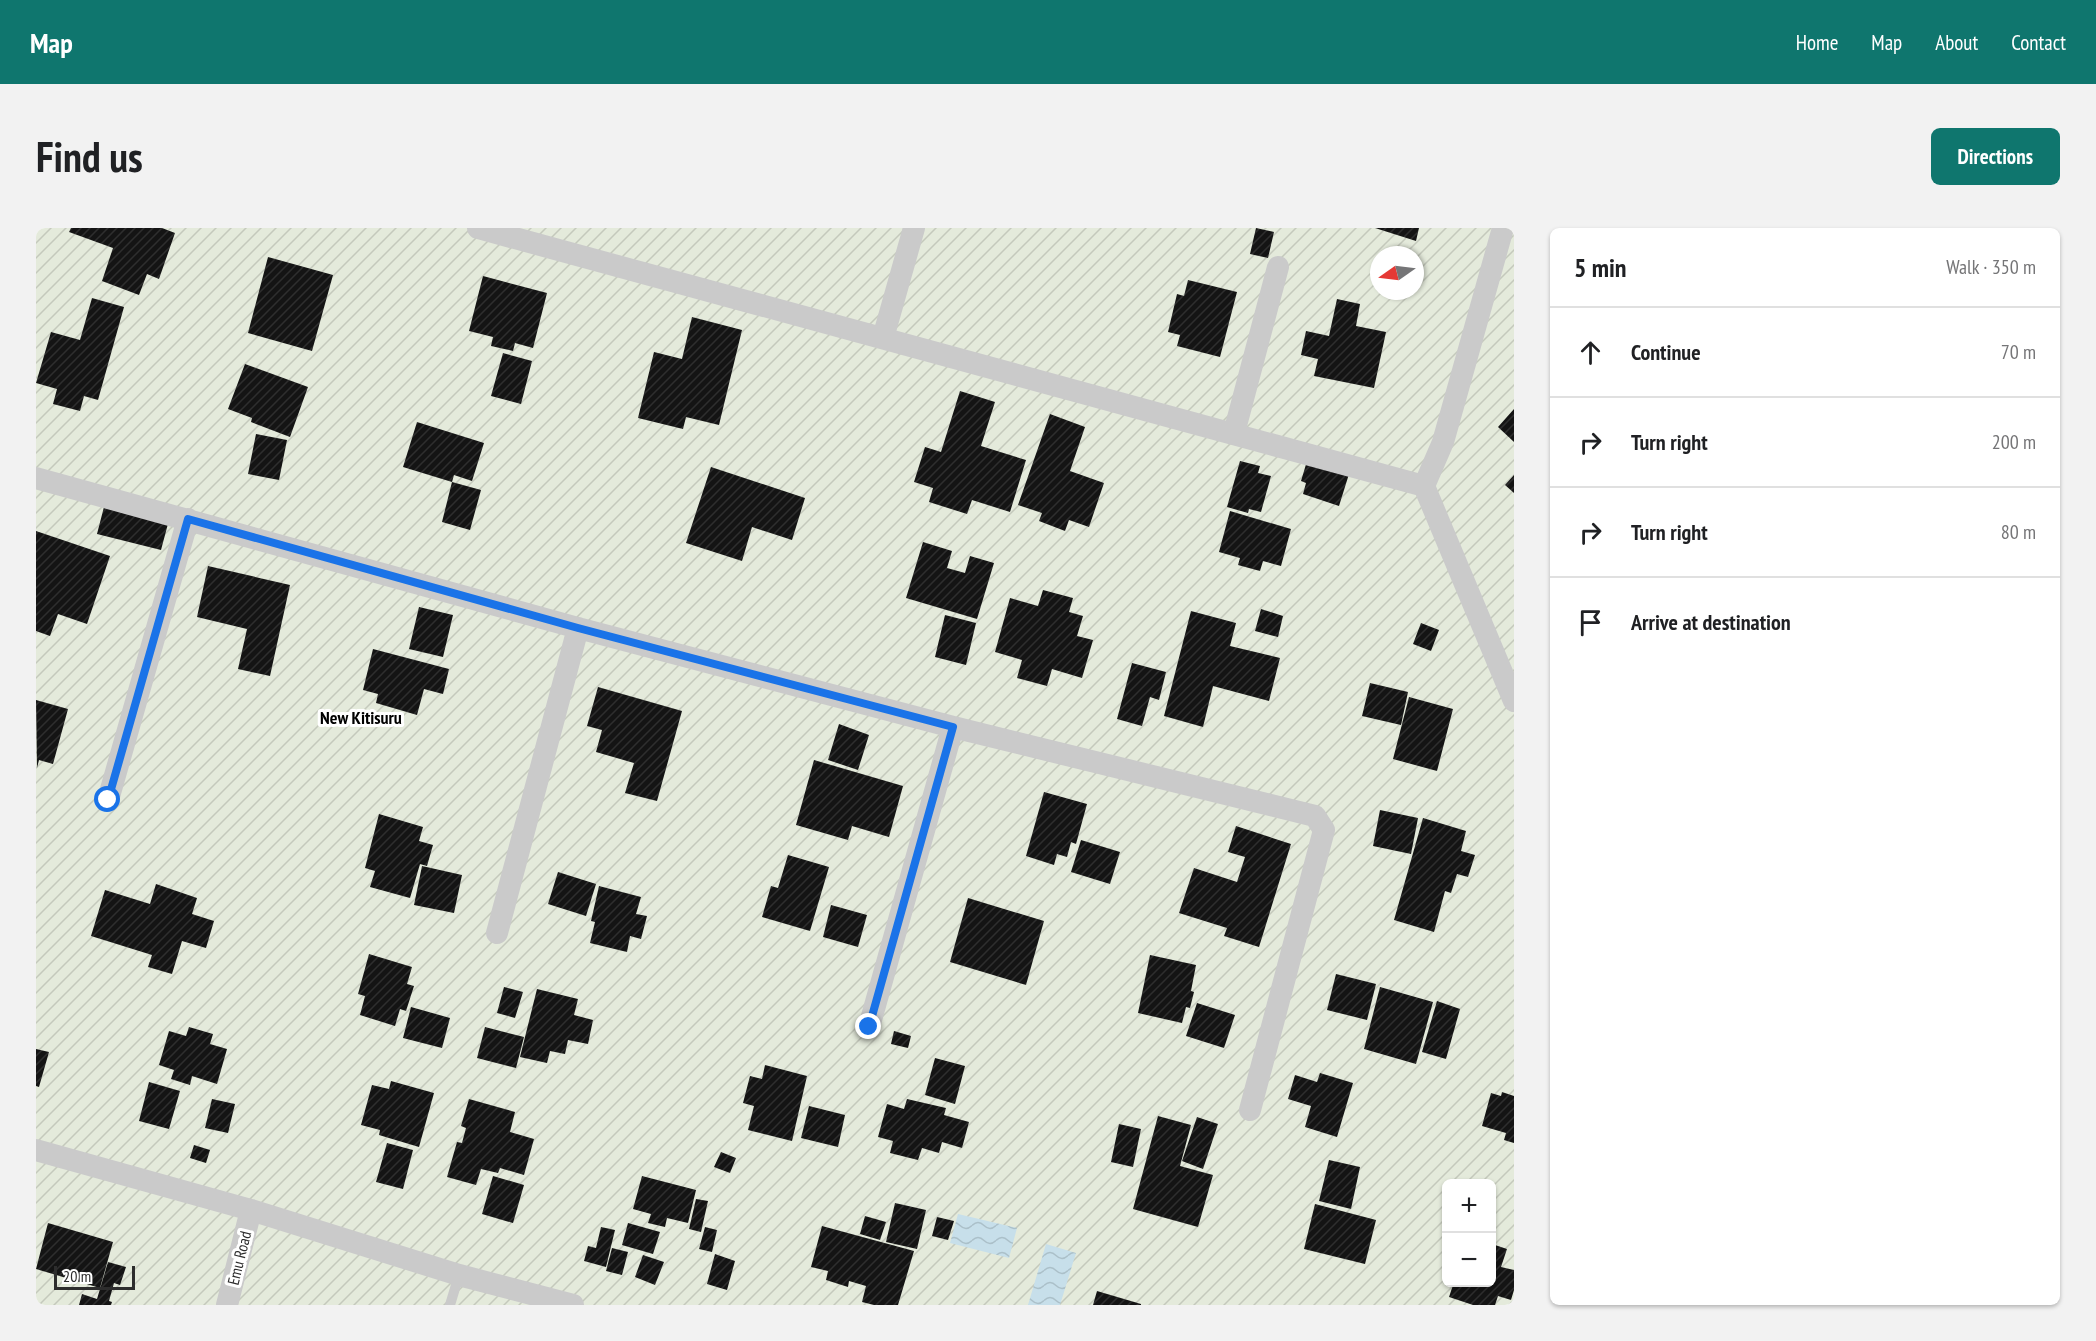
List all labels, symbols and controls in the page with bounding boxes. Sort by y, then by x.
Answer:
text: Map [30,24,73,61]
text: Home [1796,29,1838,56]
text: Map [1871,29,1902,56]
text: About [1935,29,1978,56]
text: Contact [2011,29,2066,56]
button: Directions [1931,128,2060,185]
text: Find us [36,129,143,184]
north arrow [1370,246,1424,300]
text: 5 min [1574,251,1627,284]
text: Walk · 350 m [1946,254,2036,280]
icon: ahead [1574,336,1607,369]
text: Continue [1631,338,1701,366]
text: 70 m [2001,339,2036,365]
icon: right [1574,426,1607,459]
text: Turn right [1631,428,1708,456]
text: 200 m [1992,429,2036,455]
icon: right [1574,516,1607,549]
text: Turn right [1631,518,1708,546]
text: 80 m [2001,519,2036,545]
icon: arrive [1574,606,1607,639]
text: Arrive at destination [1631,608,1791,636]
district label: New Kitisuru [320,706,402,729]
route start [94,786,120,812]
route end [855,1013,881,1039]
map controls [1442,1179,1496,1287]
button: + [1442,1179,1496,1233]
street label: Emu Road [223,1229,255,1287]
button: − [1442,1233,1496,1287]
scale bar [54,1263,135,1290]
text: 20 m [63,1266,91,1286]

